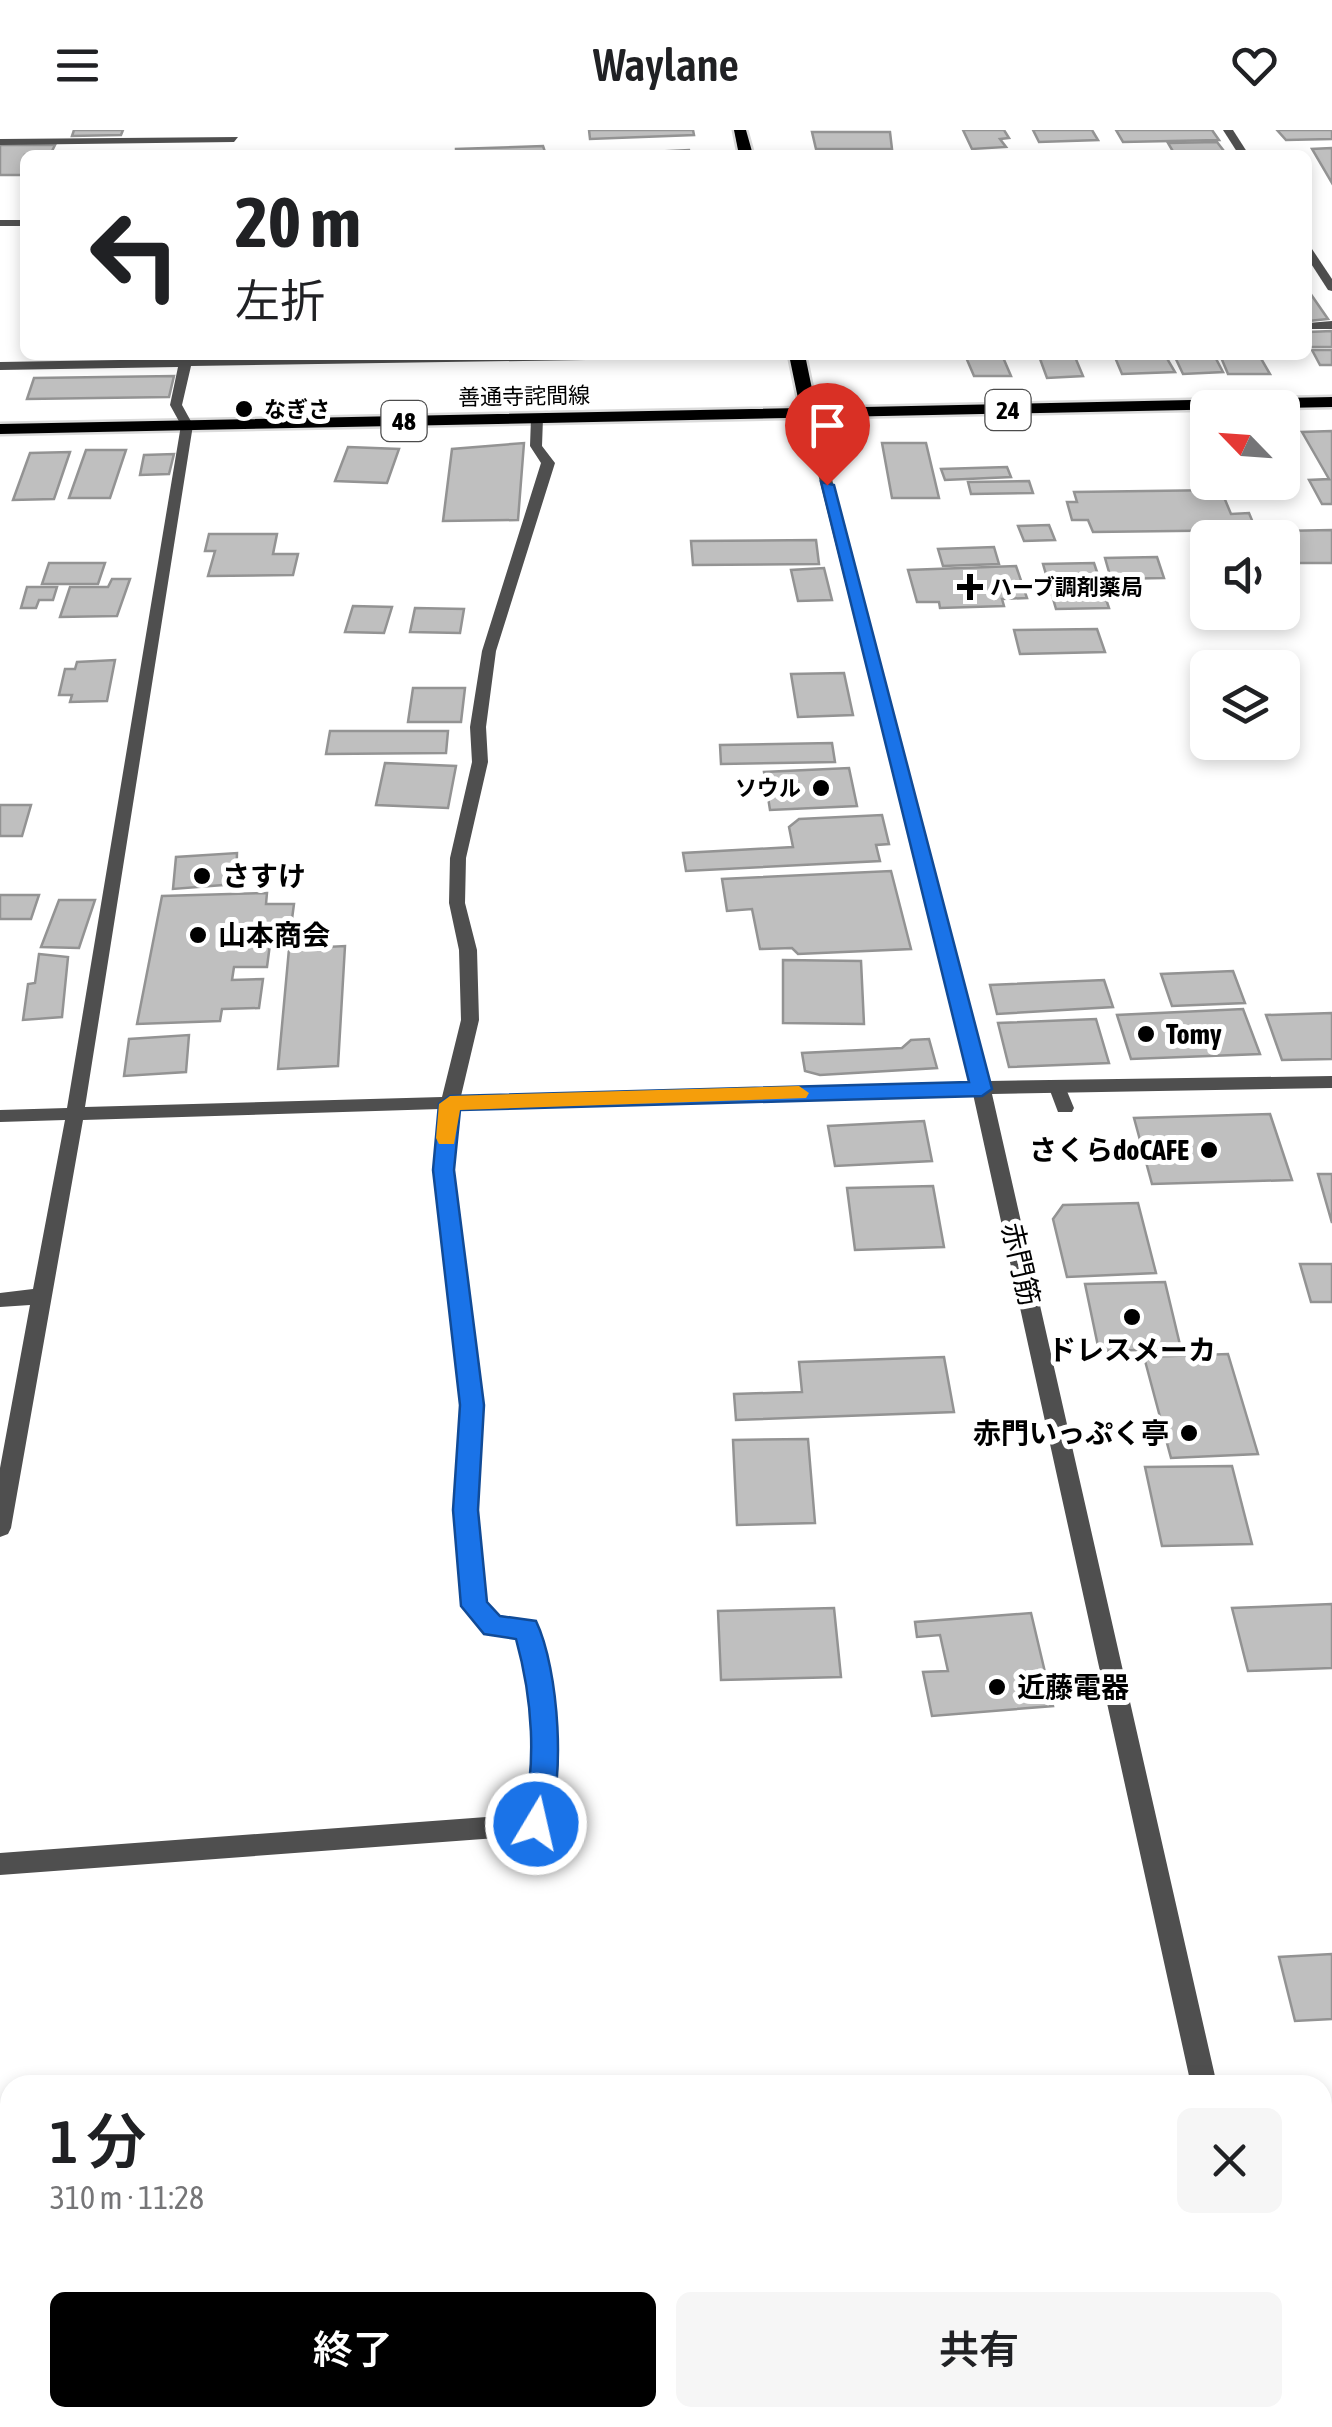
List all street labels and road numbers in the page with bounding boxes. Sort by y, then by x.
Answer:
street label: 善通寺詫間線 [458,382,590,410]
road number: 24 [986,390,1030,430]
road number: 48 [382,401,426,441]
street label: 赤門筋 [996,1219,1046,1309]

